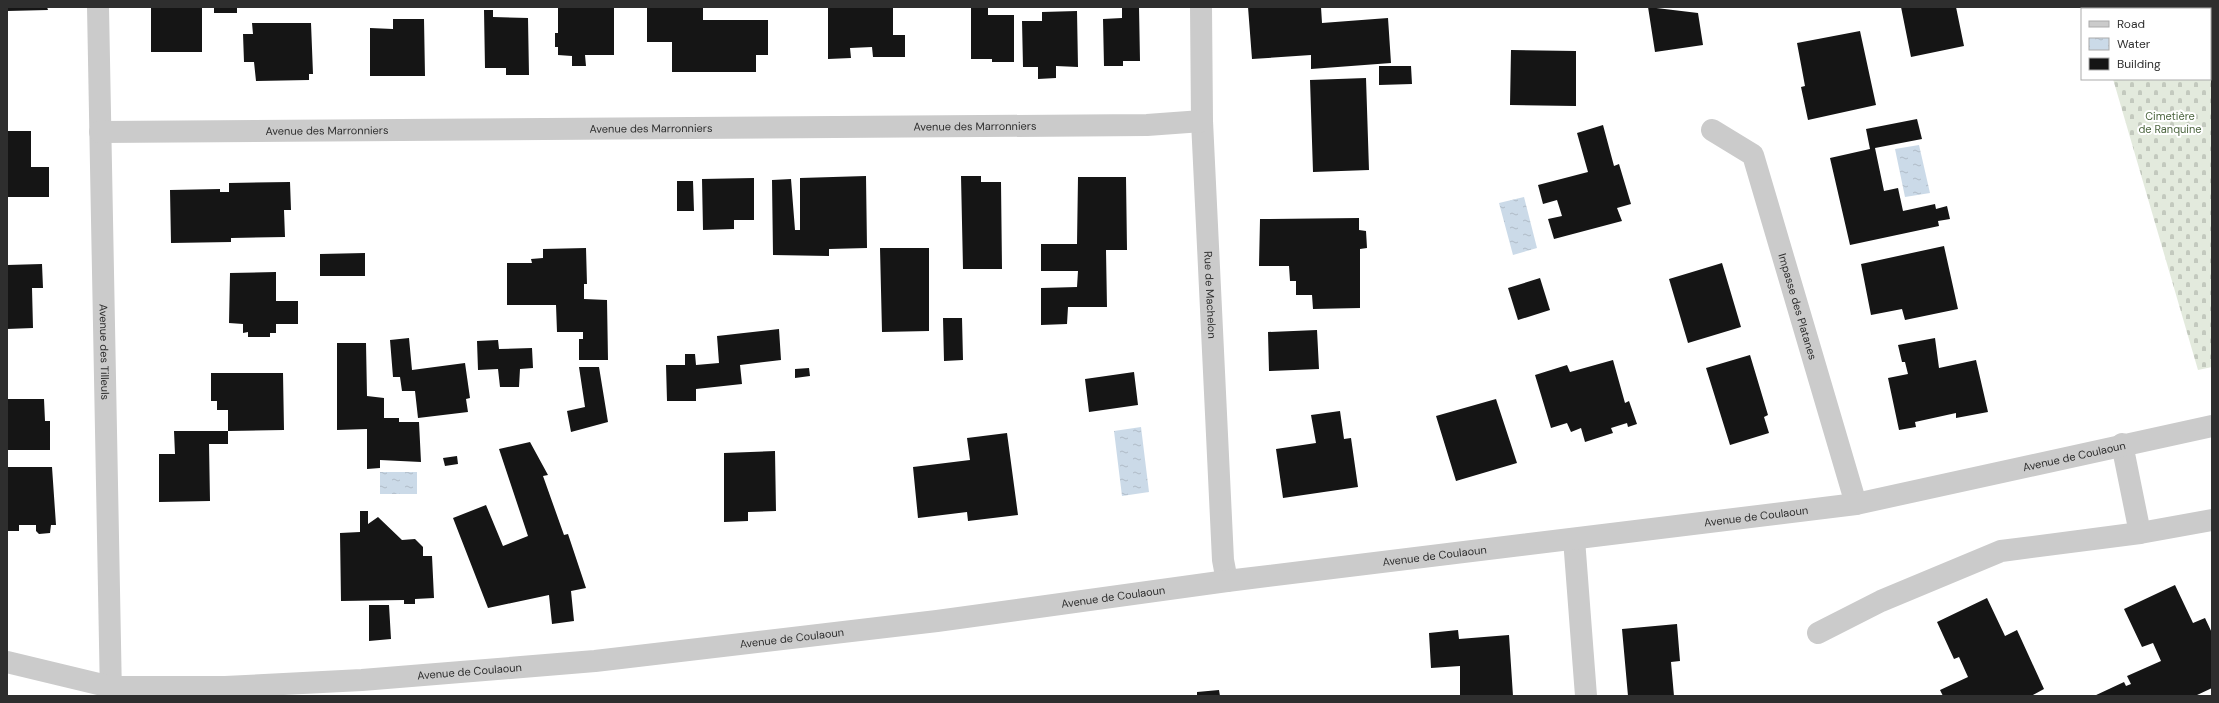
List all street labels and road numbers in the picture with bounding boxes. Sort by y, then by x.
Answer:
street label: Avenue des Marronniers [913,119,1036,134]
street label: Avenue des Marronniers [590,121,712,136]
street label: Avenue des Marronniers [266,123,388,138]
street label: Rue de Machelon [1201,251,1219,339]
street label: Impasse des Platanes [1775,252,1820,361]
street label: Avenue des Tilleuls [97,304,112,400]
street label: Avenue de Coulaoun [2021,438,2127,474]
street label: Avenue de Coulaoun [1703,503,1809,530]
street label: Avenue de Coulaoun [1382,542,1487,569]
street label: Avenue de Coulaoun [1060,583,1166,611]
street label: Avenue de Coulaoun [739,625,845,651]
street label: Avenue de Coulaoun [417,660,522,682]

